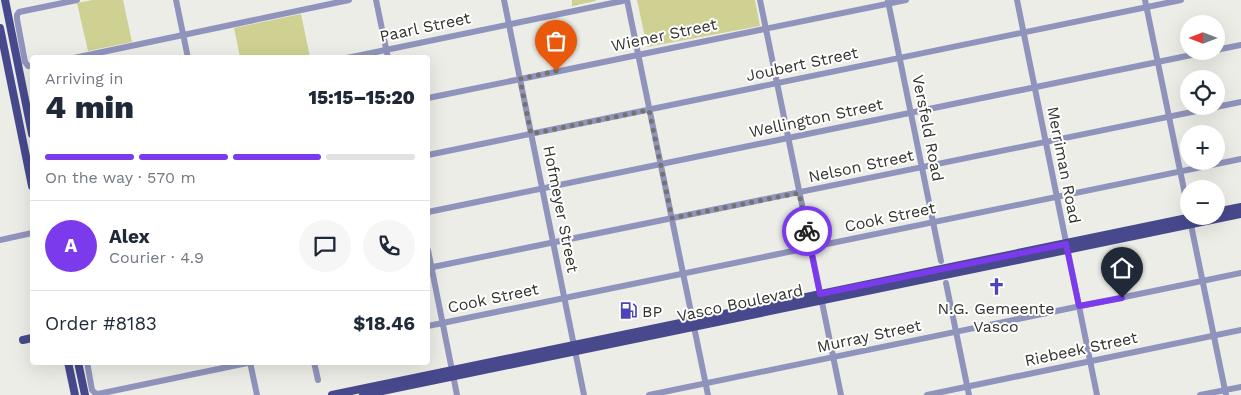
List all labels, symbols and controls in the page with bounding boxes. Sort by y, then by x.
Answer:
street label: Paarl Street [378,8,472,46]
street label: Wiener Street [609,14,719,55]
north arrow [1180,15,1225,60]
map controls [1180,15,1225,225]
pin [535,20,577,71]
icon: bag [542,27,570,55]
street label: Joubert Street [744,43,860,85]
text: Arriving in [45,69,123,88]
button: locate [1180,70,1225,115]
street label: Versfeld Road [908,73,948,183]
text: 15:15–15:20 [308,86,415,109]
text: 4 min [45,88,134,126]
street label: Wellington Street [747,94,885,141]
street label: Merriman Road [1043,105,1085,225]
button: + [1180,125,1225,170]
street label: Hofmeyer Street [539,144,583,274]
street label: Nelson Street [807,145,916,186]
text: On the way · 570 m [45,168,196,187]
button: − [1180,180,1225,225]
street label: Cook Street [843,198,938,236]
courier [782,206,832,256]
icon: bike [793,217,821,245]
button: chat [299,220,351,272]
button: phone [363,220,415,272]
text: Alex [109,225,150,248]
text: A [65,234,77,257]
pin [1101,247,1143,298]
text: Courier · 4.9 [109,248,204,267]
icon: home [1108,254,1136,282]
church icon: N.G. Gemeente Vasco [986,277,1006,297]
street label: Cook Street [446,279,541,317]
street label: Vasco Boulevard [675,280,805,326]
place label: N.G. Gemeente Vasco [937,299,1055,336]
fuel station icon: BP [618,301,638,321]
place label: BP [642,302,662,321]
text: Order #8183 [45,312,157,335]
text: $18.46 [353,312,415,335]
street label: Murray Street [815,316,923,356]
street label: Riebeek Street [1023,328,1139,370]

